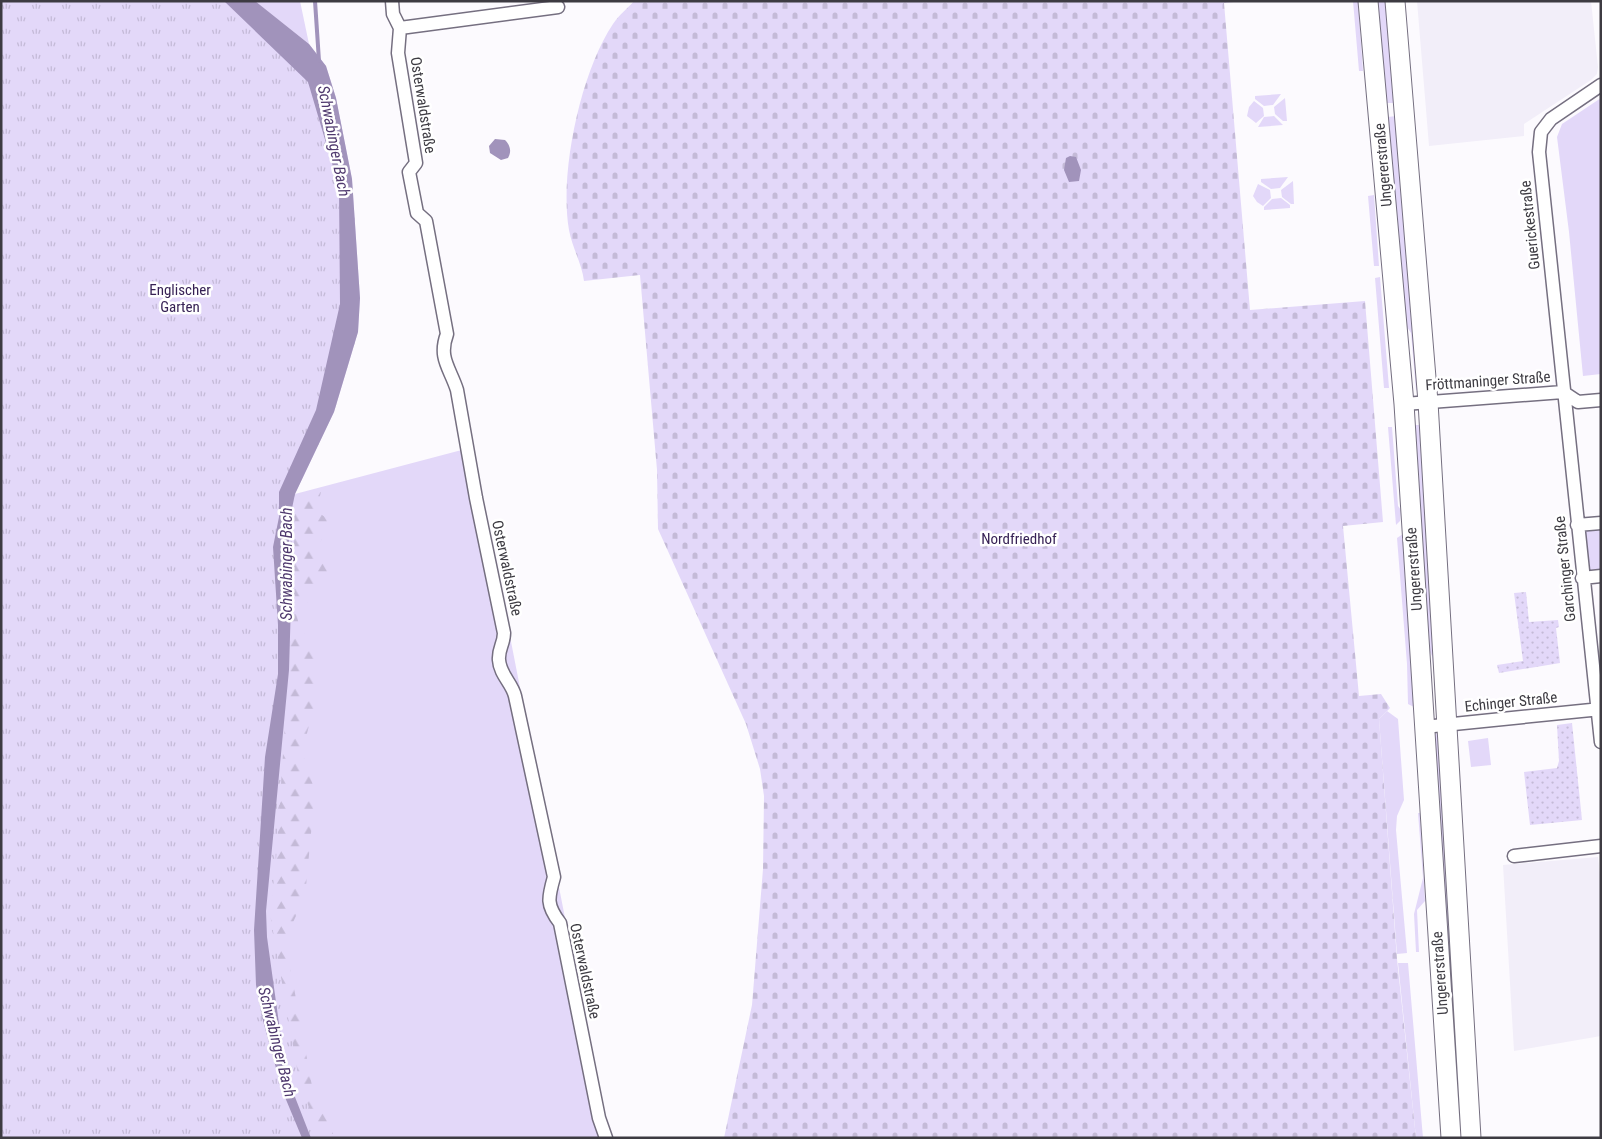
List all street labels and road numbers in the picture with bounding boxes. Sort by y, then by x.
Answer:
street label: Osterwaldstraße [406,55,440,155]
street label: Ungererstraße [1370,122,1396,208]
street label: Guerickestraße [1516,180,1544,270]
street label: Fröttmaninger Straße [1425,368,1551,394]
street label: Garchinger Straße [1550,515,1580,623]
street label: Osterwaldstraße [488,518,526,618]
street label: Ungererstraße [1402,527,1426,611]
street label: Echinger Straße [1464,688,1558,716]
street label: Osterwaldstraße [566,921,604,1021]
street label: Ungererstraße [1428,931,1452,1015]

